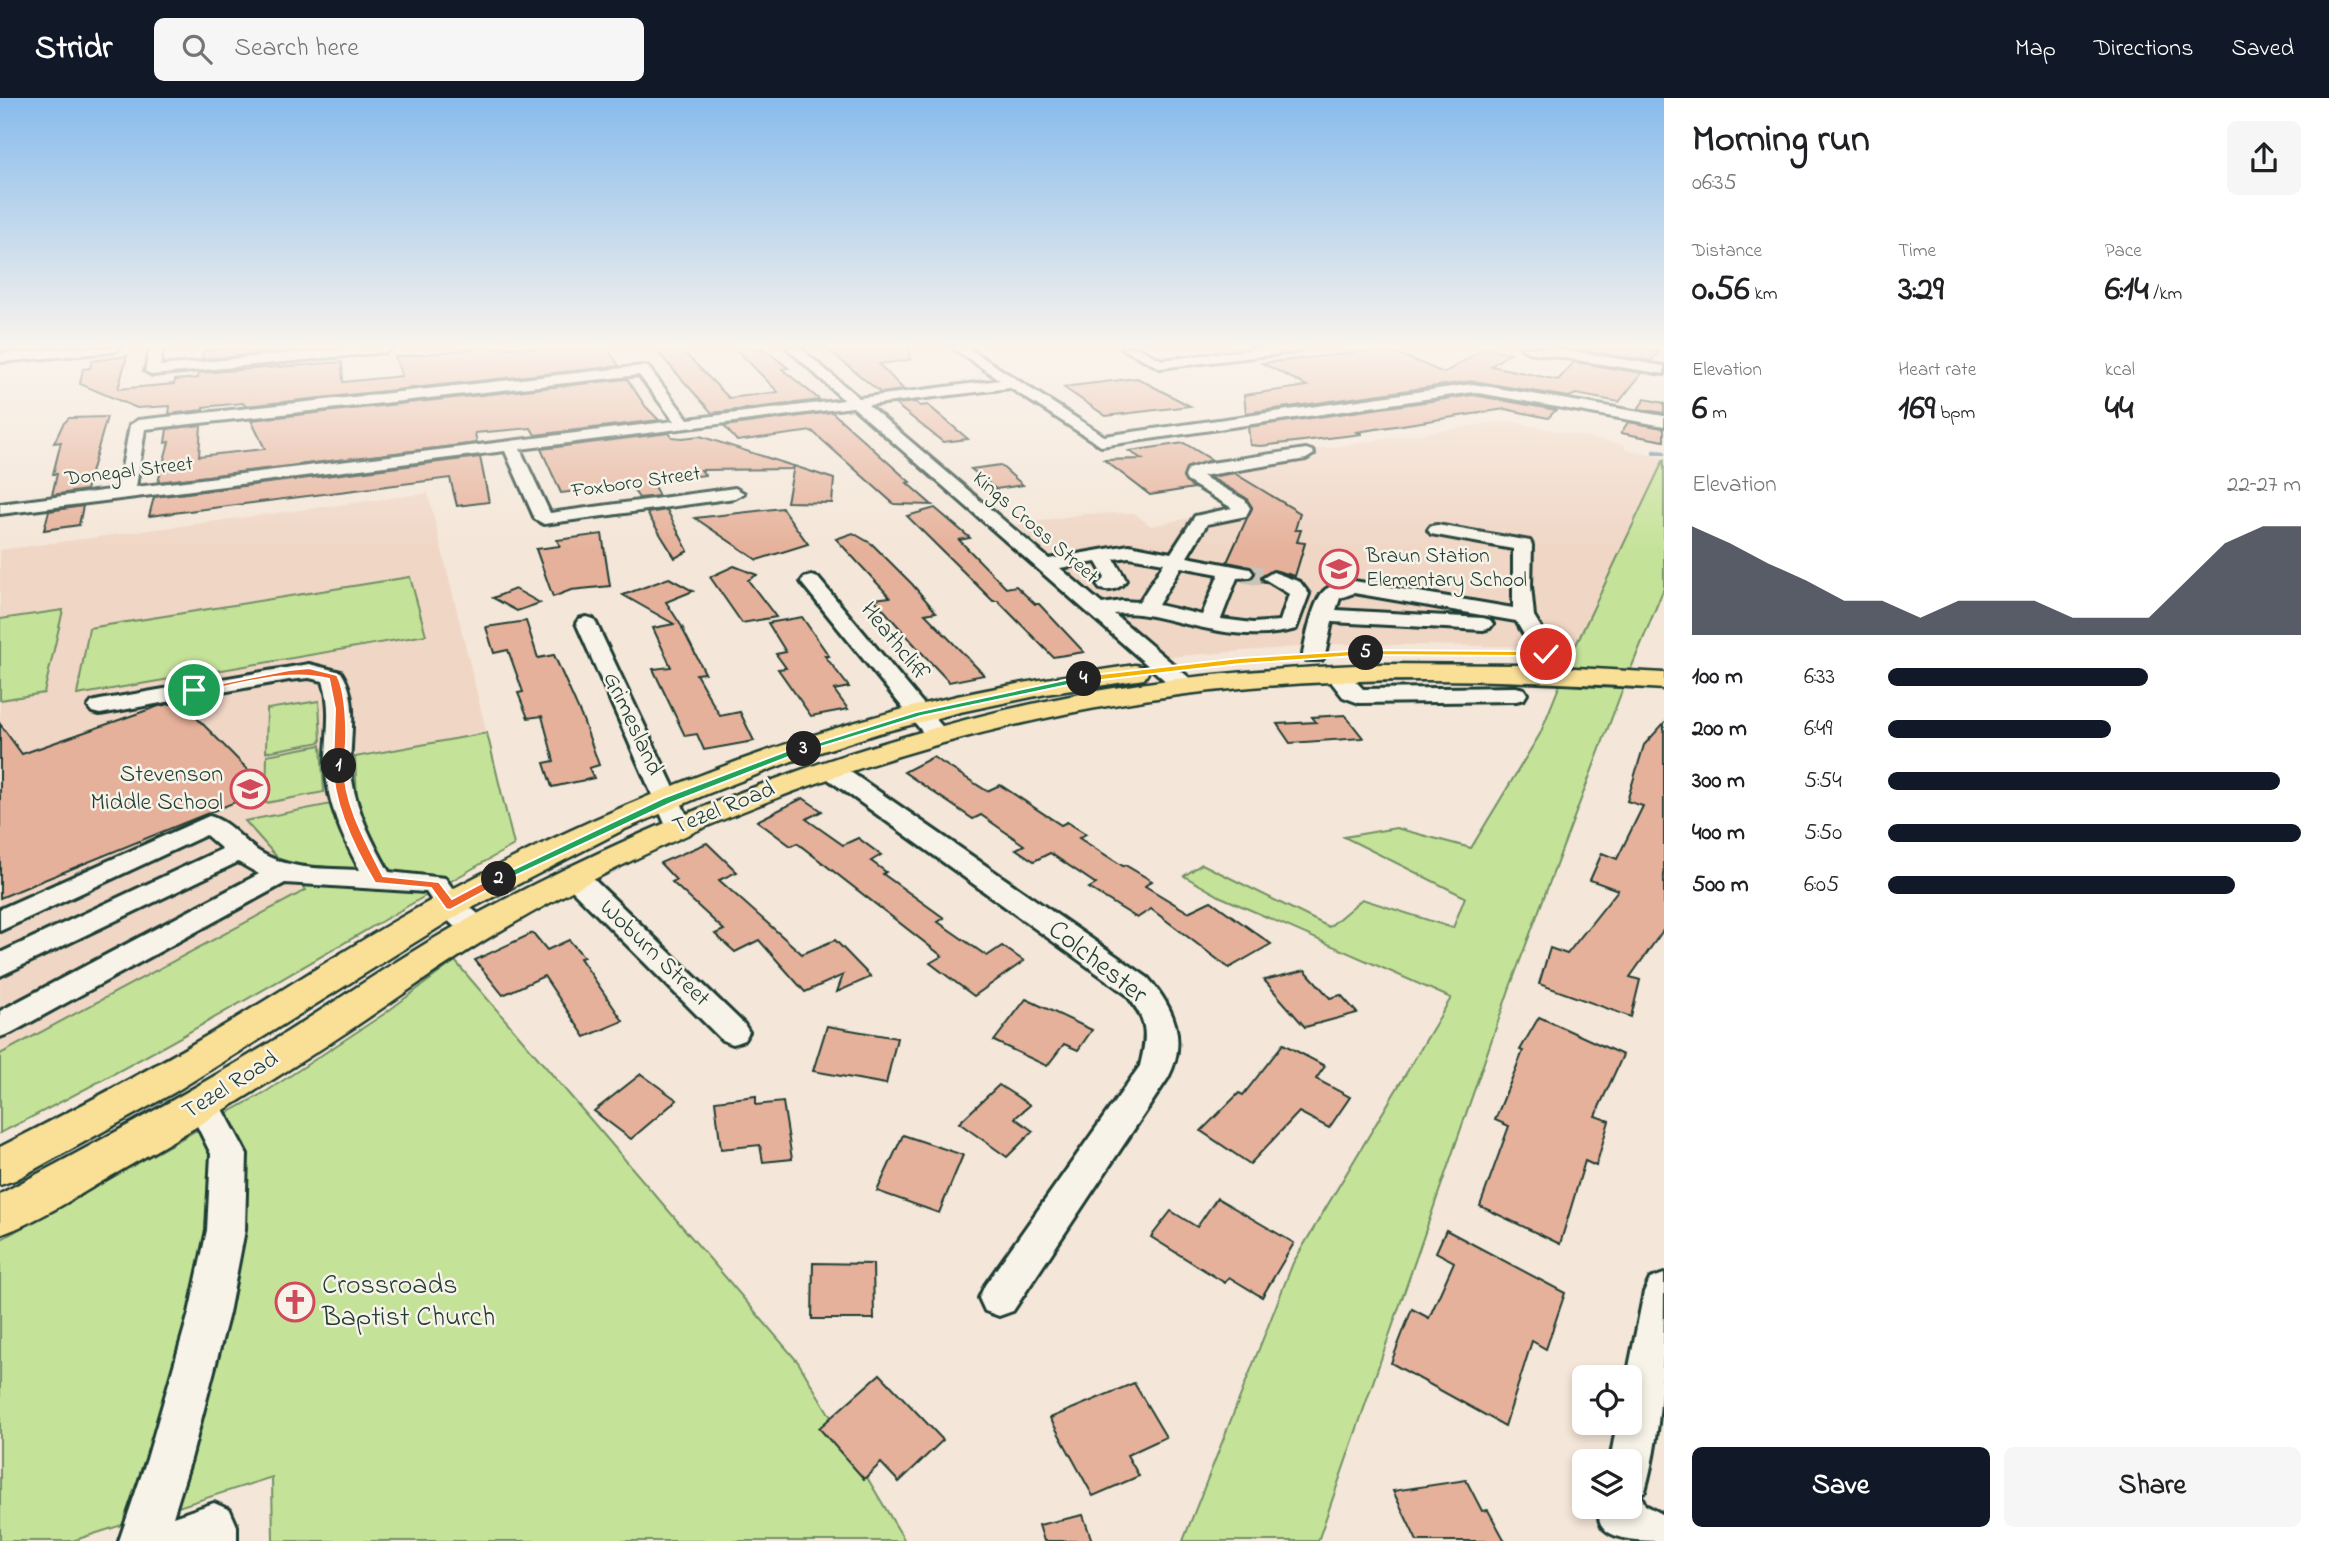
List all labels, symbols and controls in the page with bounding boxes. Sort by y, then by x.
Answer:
search box [154,18,644,81]
text: Stridr [35,25,112,73]
icon: search [178,30,216,68]
text: Search here [234,30,359,68]
text: Map [2015,32,2056,67]
text: Directions [2094,32,2193,67]
text: Saved [2231,32,2294,67]
text: Morning run [1692,113,1870,169]
button: share [2227,121,2301,195]
text: 06:35 [1692,167,1737,200]
text: Distance [1692,238,1762,265]
text: Time [1898,238,1936,265]
text: Pace [2105,238,2142,265]
text: 0.56 [1692,265,1750,316]
text: 3:29 [1898,265,1944,316]
text: 6:14 [2105,265,2149,316]
text: km [1750,281,1778,308]
text: /km [2149,281,2182,308]
text: Elevation [1692,357,1762,384]
text: Heart rate [1898,357,1976,384]
text: kcal [2105,357,2135,384]
text: 6 [1692,384,1707,435]
text: 169 [1898,384,1935,435]
text: 44 [2105,384,2134,435]
text: m [1707,400,1727,427]
text: bpm [1935,400,1975,427]
street label: Donegal Street [62,449,195,497]
street label: Foxboro Street [569,459,702,507]
street label: Kings Cross Street [964,465,1105,593]
text: Elevation [1692,469,1777,502]
text: 22–27 m [2227,469,2301,502]
place label: Braun Station Elementary School [1365,542,1527,598]
school or university icon: Braun Station Elementary School [1318,548,1360,590]
street label: Heathcliff [851,595,937,690]
pin [1516,624,1576,684]
icon: check [1527,635,1565,673]
pin: 5 [1348,636,1384,670]
text: 5 [1360,639,1371,666]
pin [164,660,224,720]
text: 100 m [1692,661,1743,694]
text: 6:33 [1804,661,1835,694]
pin: 4 [1066,662,1102,696]
text: 4 [1080,665,1087,692]
street label: Grimesland [593,666,671,782]
icon: arrive [175,671,213,709]
text: 200 m [1692,713,1747,746]
text: 6:49 [1804,713,1832,746]
pin: 3 [786,732,822,766]
text: 3 [800,735,807,762]
pin: 1 [322,748,356,784]
text: 1 [335,752,342,779]
place label: Stevenson Middle School [91,758,223,821]
text: 300 m [1692,765,1745,798]
text: 5:54 [1804,765,1842,798]
school or university icon: Stevenson Middle School [229,768,271,810]
street label: Tezel Road [668,772,781,845]
text: 400 m [1692,817,1745,850]
text: 5:50 [1804,817,1842,850]
pin: 2 [482,862,516,896]
text: 2 [494,865,503,892]
text: 500 m [1692,869,1749,902]
text: 6:05 [1804,869,1839,902]
street label: Woburn Street [591,892,717,1016]
street label: Colchester [1038,911,1156,1015]
street label: Tezel Road [176,1042,286,1129]
place label: Crossroads Baptist Church [321,1266,495,1339]
church icon: Crossroads Baptist Church [274,1281,316,1323]
map controls [1572,1365,1642,1519]
button: locate [1572,1365,1642,1435]
button: Save [1692,1447,1990,1527]
button: Share [2004,1447,2301,1527]
button: layers [1572,1449,1642,1519]

